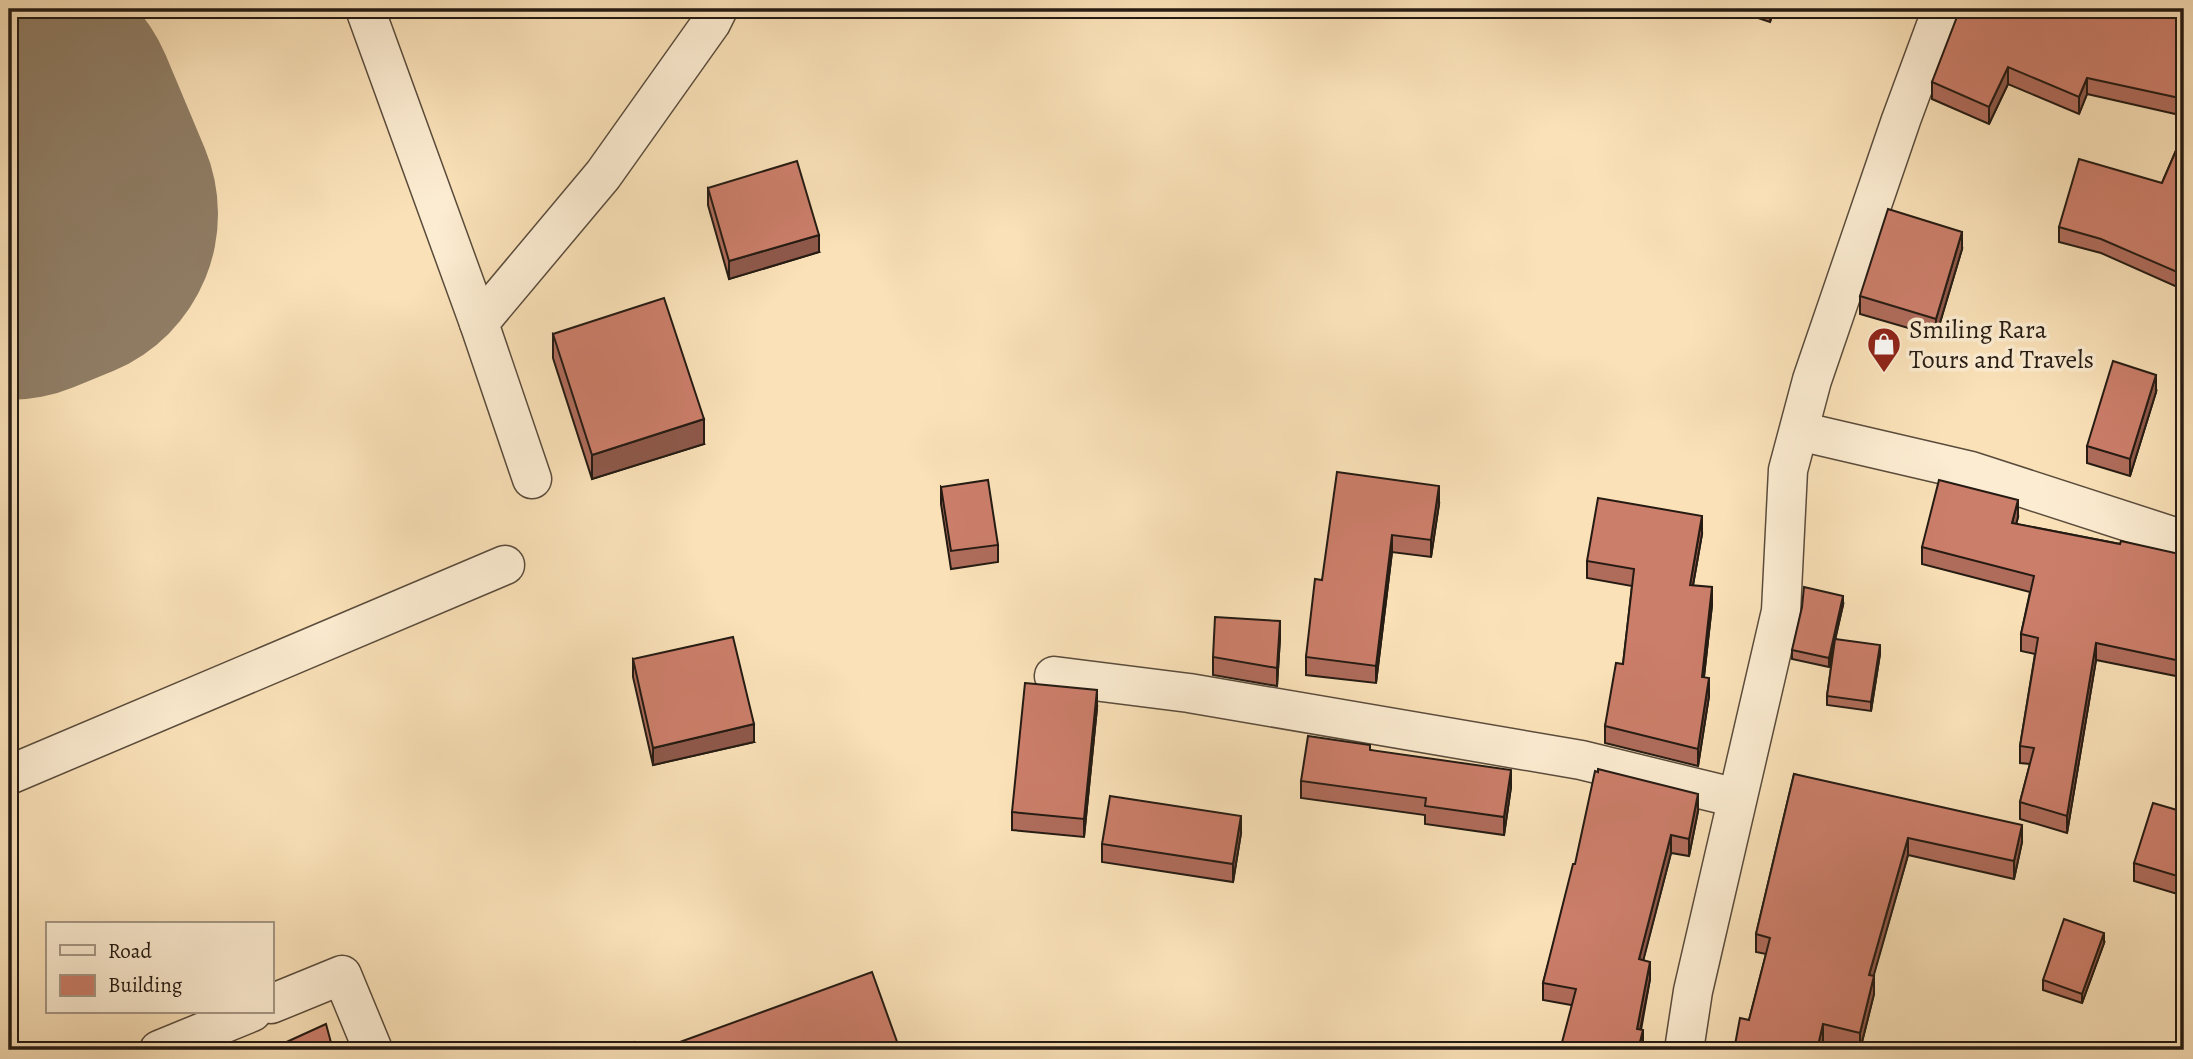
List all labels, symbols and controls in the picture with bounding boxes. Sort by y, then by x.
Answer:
place label: Smiling Rara Tours and Travels [1909,312,2094,377]
shop icon: Smiling Rara Tours and Travels [1865,325,1903,374]
legend [46,922,273,1014]
text: Road [108,937,152,965]
text: Building [108,971,183,999]

